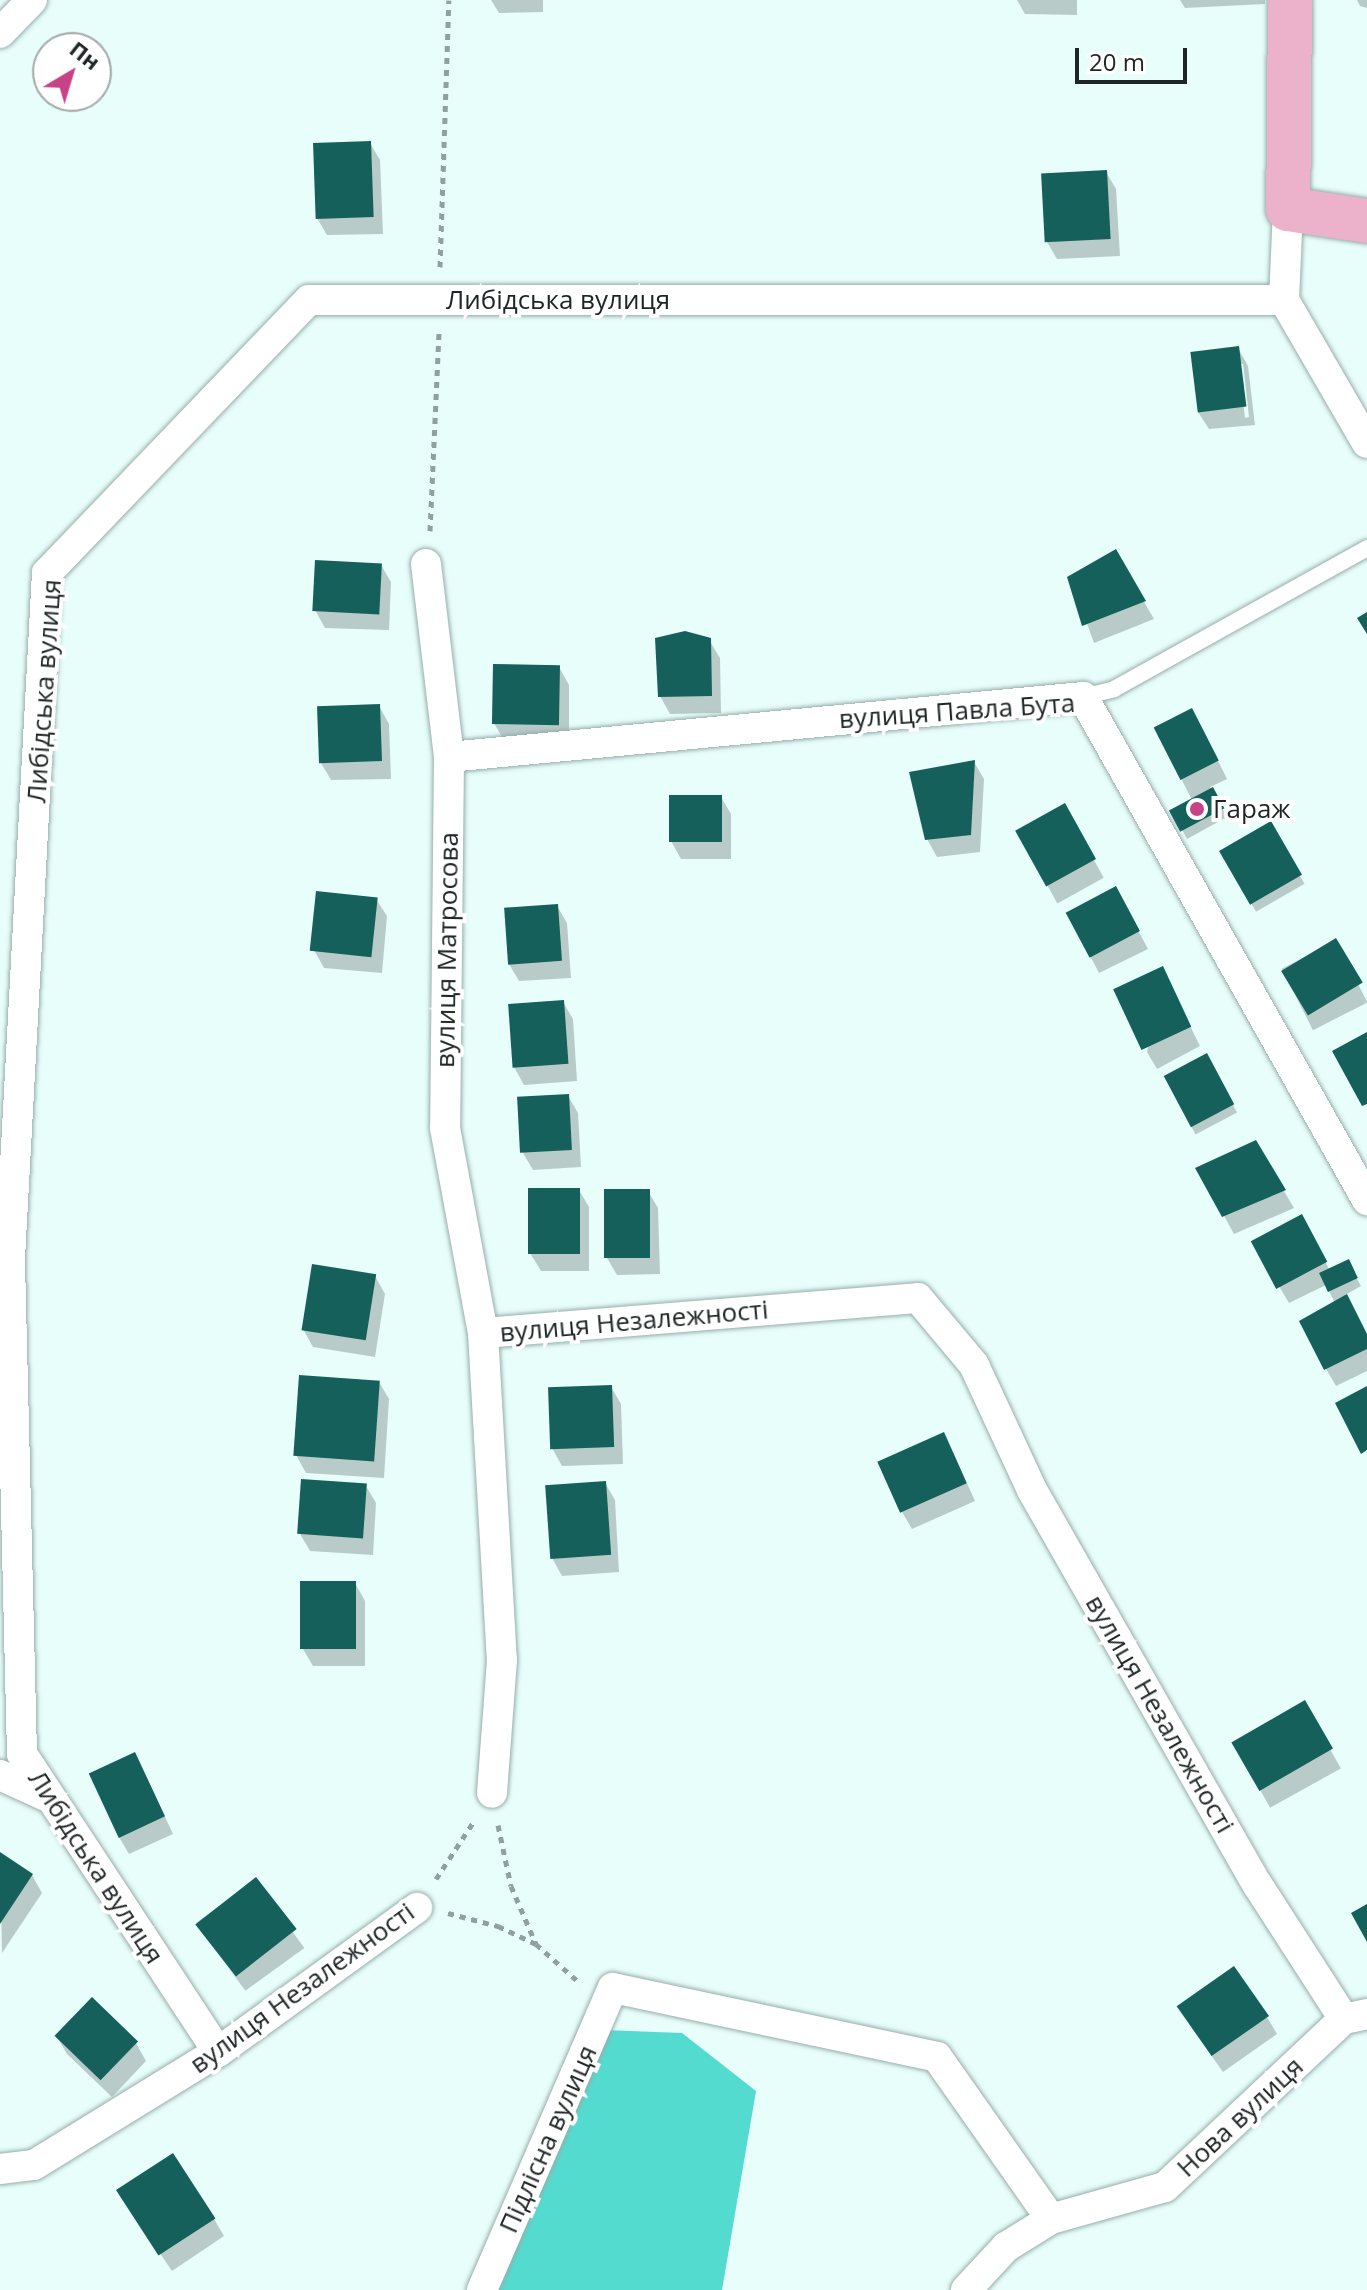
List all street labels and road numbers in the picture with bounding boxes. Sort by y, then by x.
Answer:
street label: Либідська вулиця [446,284,670,316]
street label: Либідська вулиця [21,578,67,804]
street label: вулиця Павла Бута [838,687,1076,735]
street label: вулиця Матросова [429,832,465,1068]
street label: вулиця Незалежності [498,1294,770,1348]
street label: вулиця Незалежності [1079,1589,1241,1839]
street label: Либідська вулиця [22,1764,170,1970]
street label: вулиця Незалежності [184,1896,420,2080]
street label: Підлісна вулиця [493,2040,603,2238]
street label: Нова вулиця [1170,2051,1310,2183]

